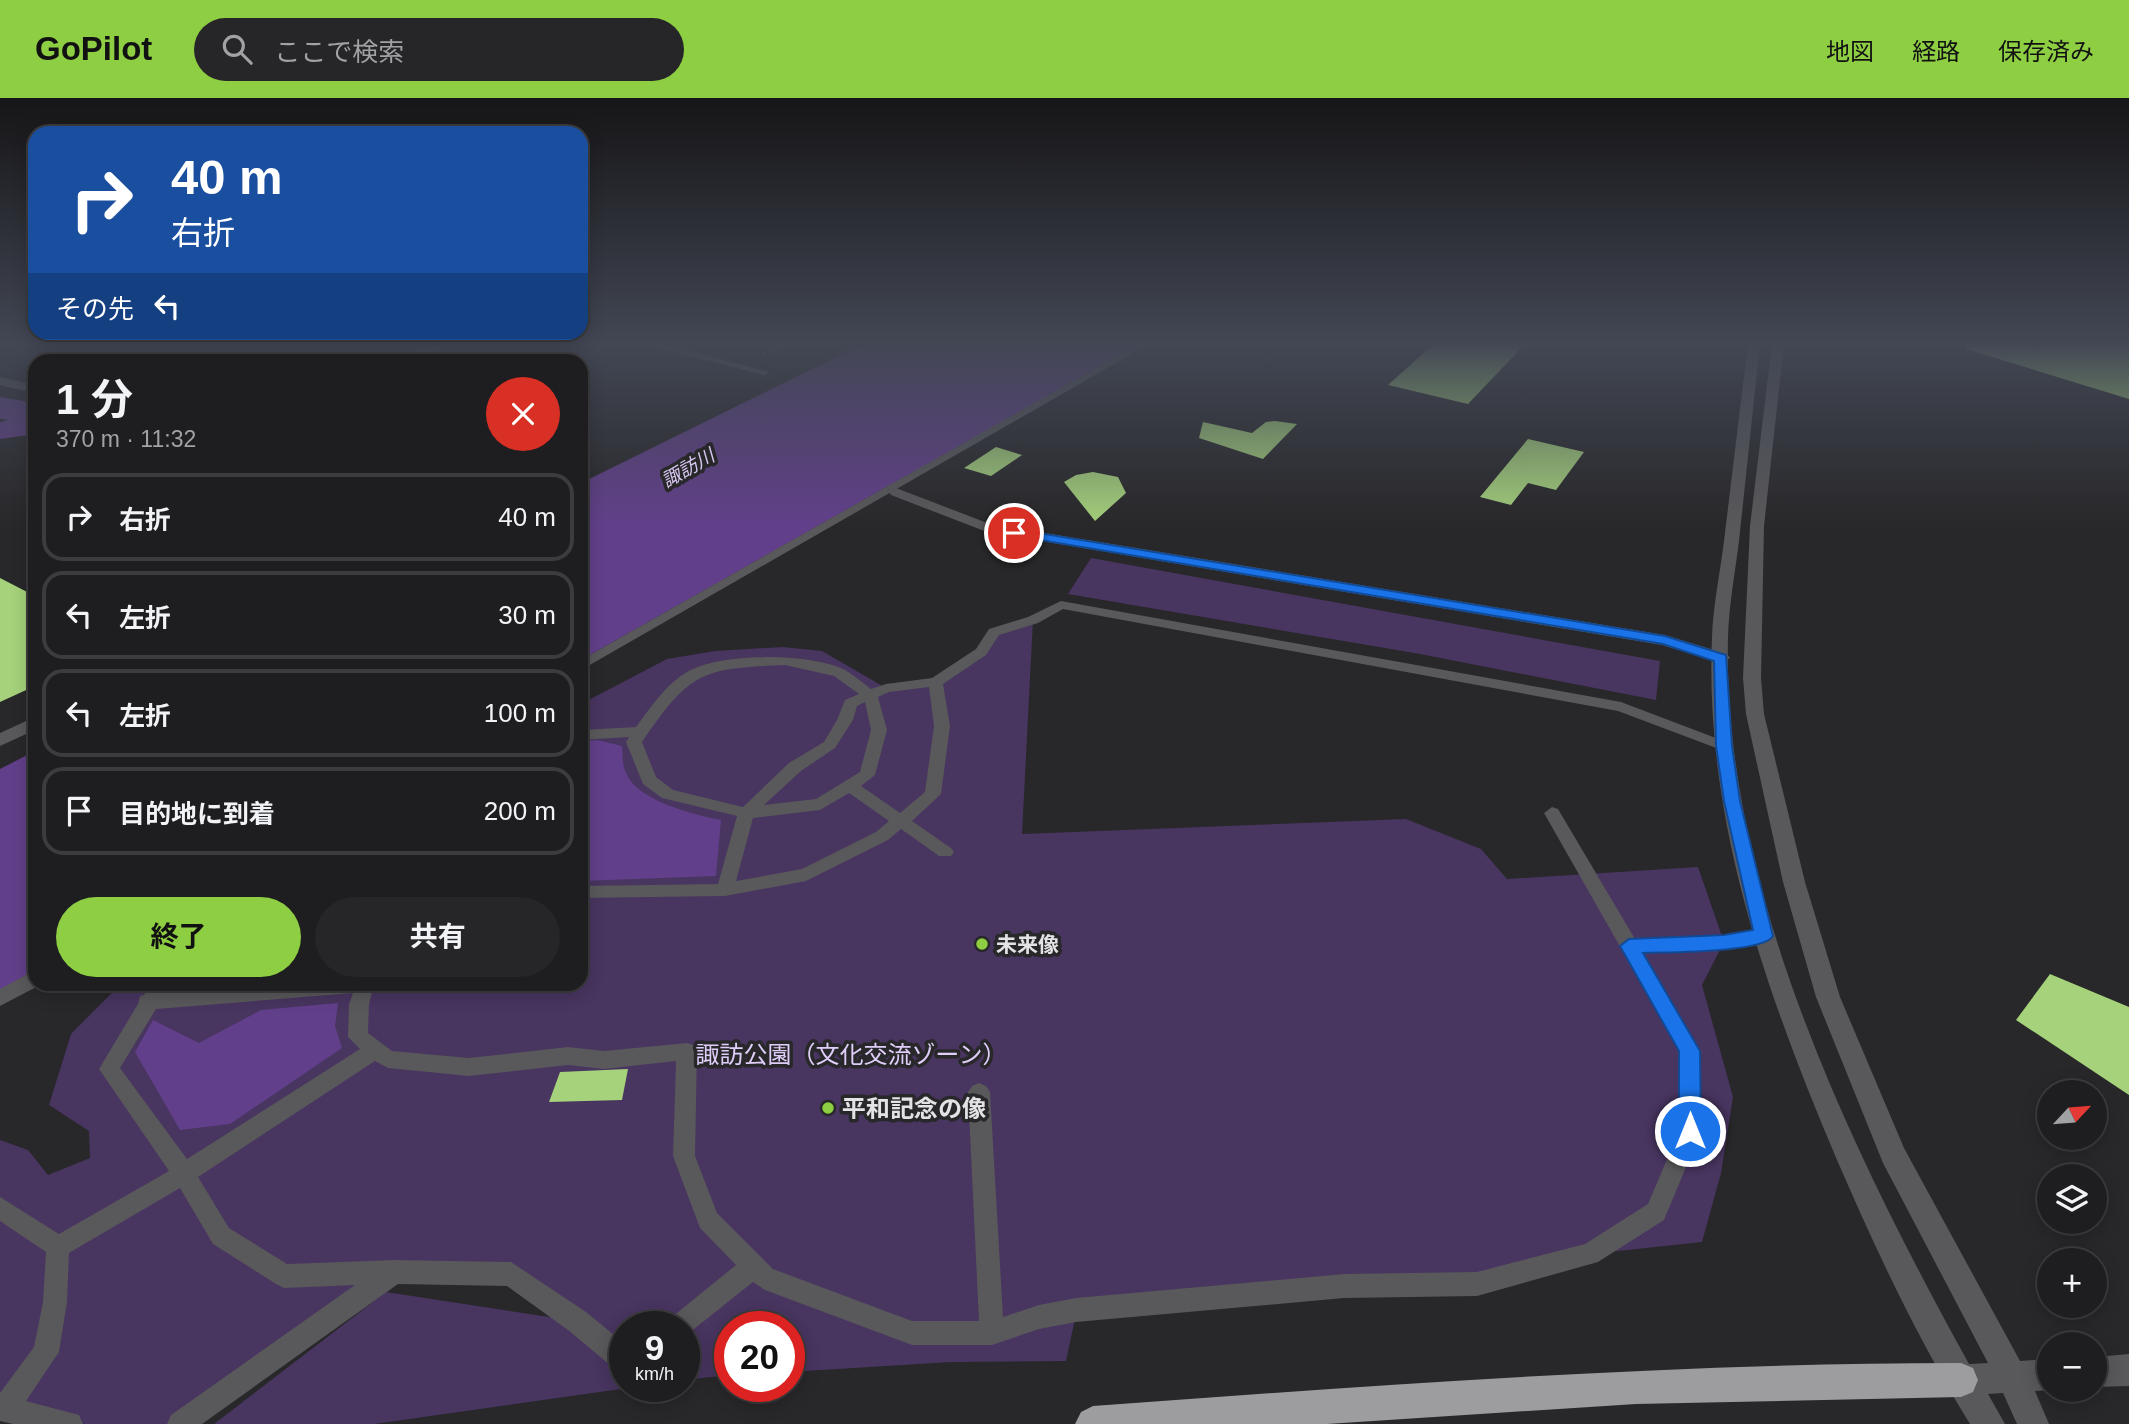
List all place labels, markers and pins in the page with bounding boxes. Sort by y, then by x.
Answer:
pin [984,503,1044,563]
place label: 未来像 [996,933,1059,956]
marker: 未来像 [974,936,990,952]
place label: 平和記念の像 [842,1095,986,1122]
marker: 平和記念の像 [820,1100,836,1116]

